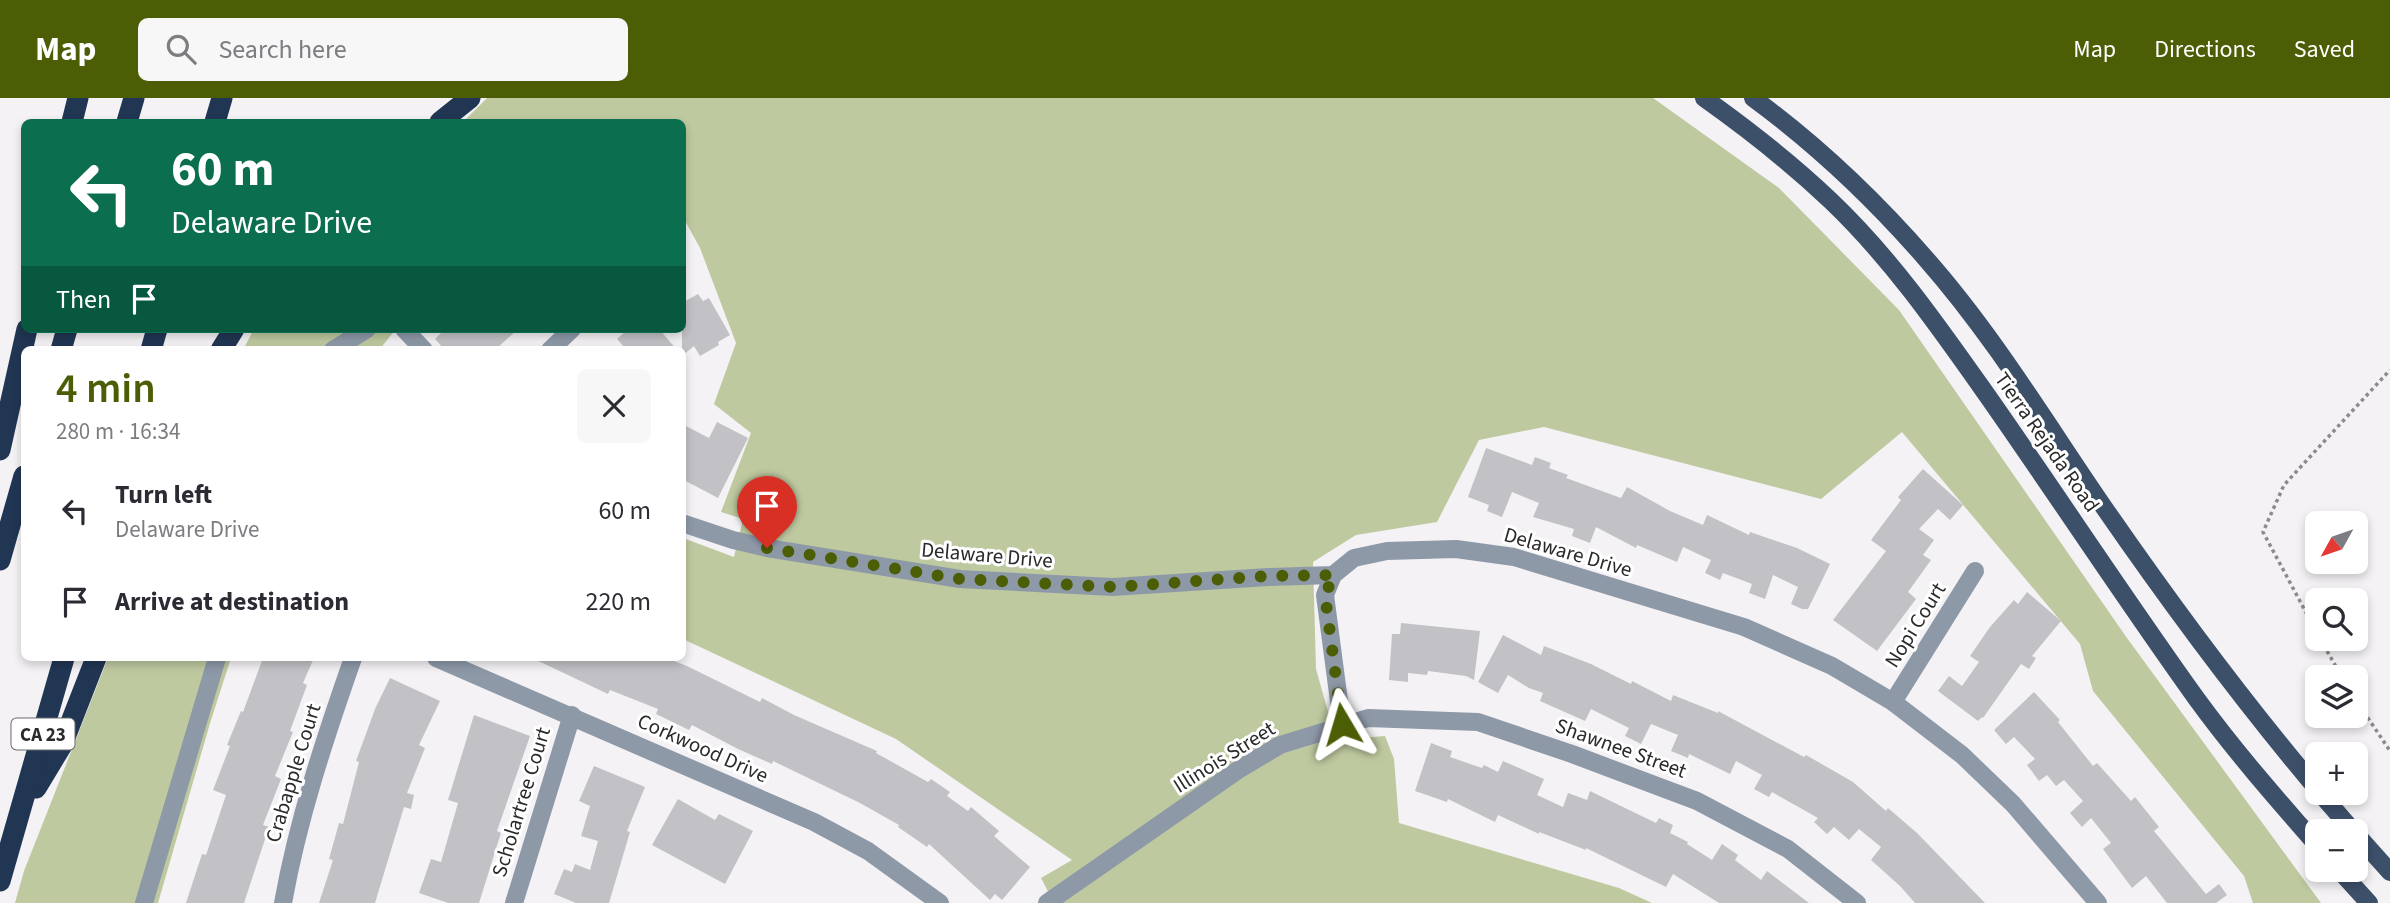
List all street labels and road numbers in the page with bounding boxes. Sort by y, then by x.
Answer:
street label: Tierra Rejada Road [1987,366,2107,518]
street label: Delaware Drive [1500,519,1636,585]
street label: Delaware Drive [920,534,1054,576]
street label: Nopi Court [1877,577,1953,673]
street label: Crabapple Court [258,700,328,846]
street label: Corkwood Drive [633,706,773,790]
street label: Shawnee Street [1551,710,1691,786]
street label: Illinois Street [1167,714,1281,800]
road number: CA 23 [12,719,74,750]
street label: Scholartree Court [484,723,558,881]

